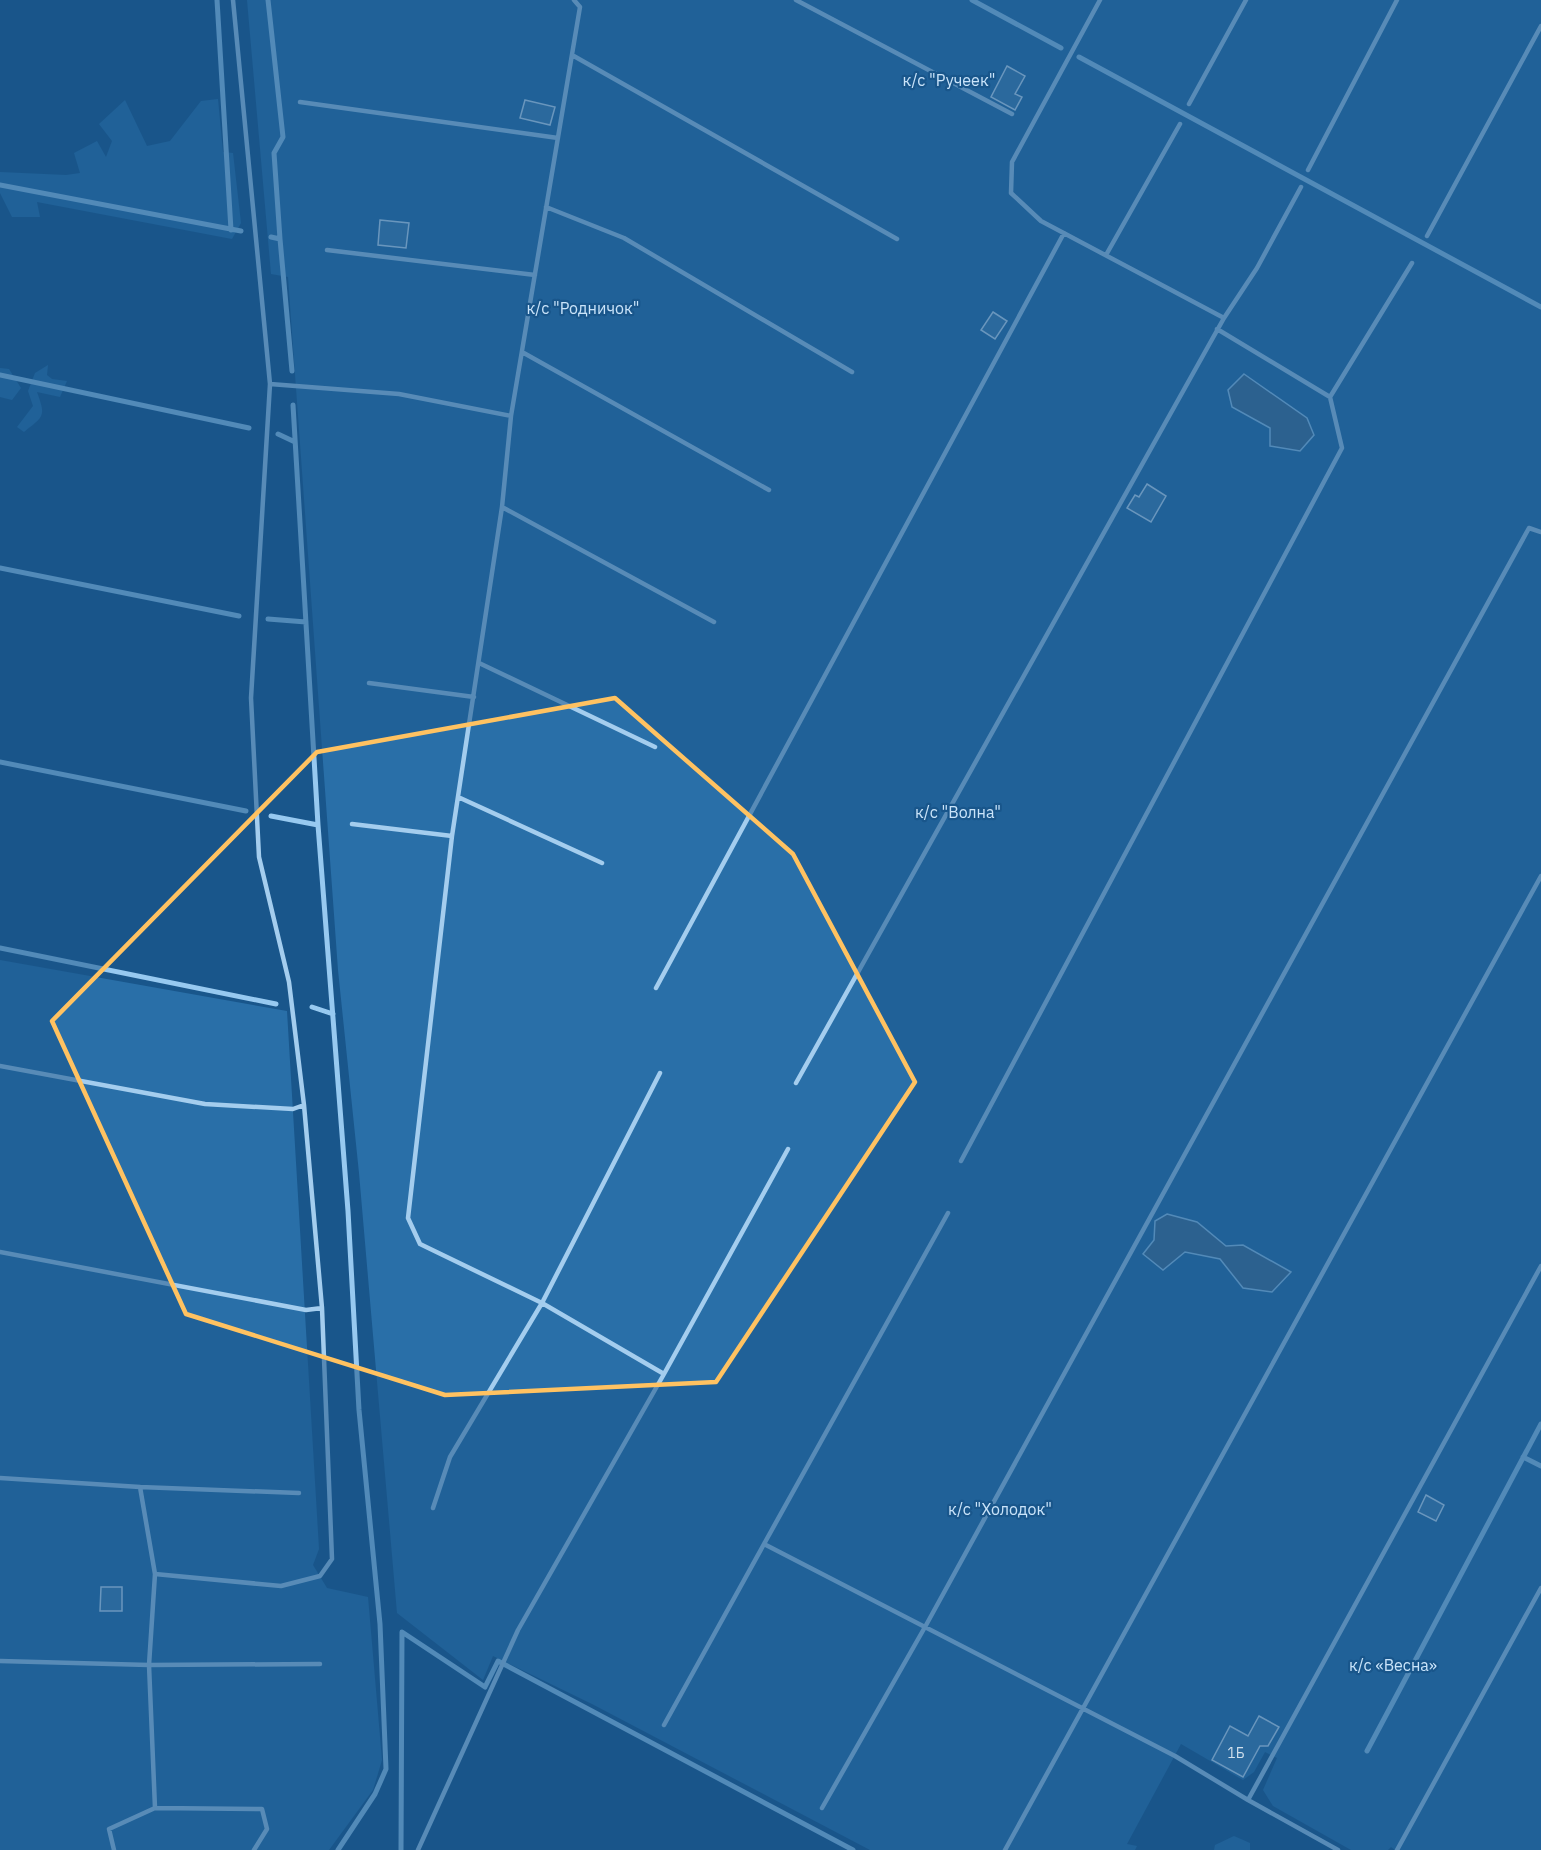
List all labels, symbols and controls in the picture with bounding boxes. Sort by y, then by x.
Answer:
park label: к/с "Ручеек" [903,70,995,90]
park label: к/с "Родничок" [527,298,639,318]
park label: к/с "Волна" [915,802,1001,822]
park label: к/с "Холодок" [948,1499,1052,1519]
park label: к/с «Весна» [1349,1655,1437,1675]
house number: 1Б [1227,1744,1245,1762]

